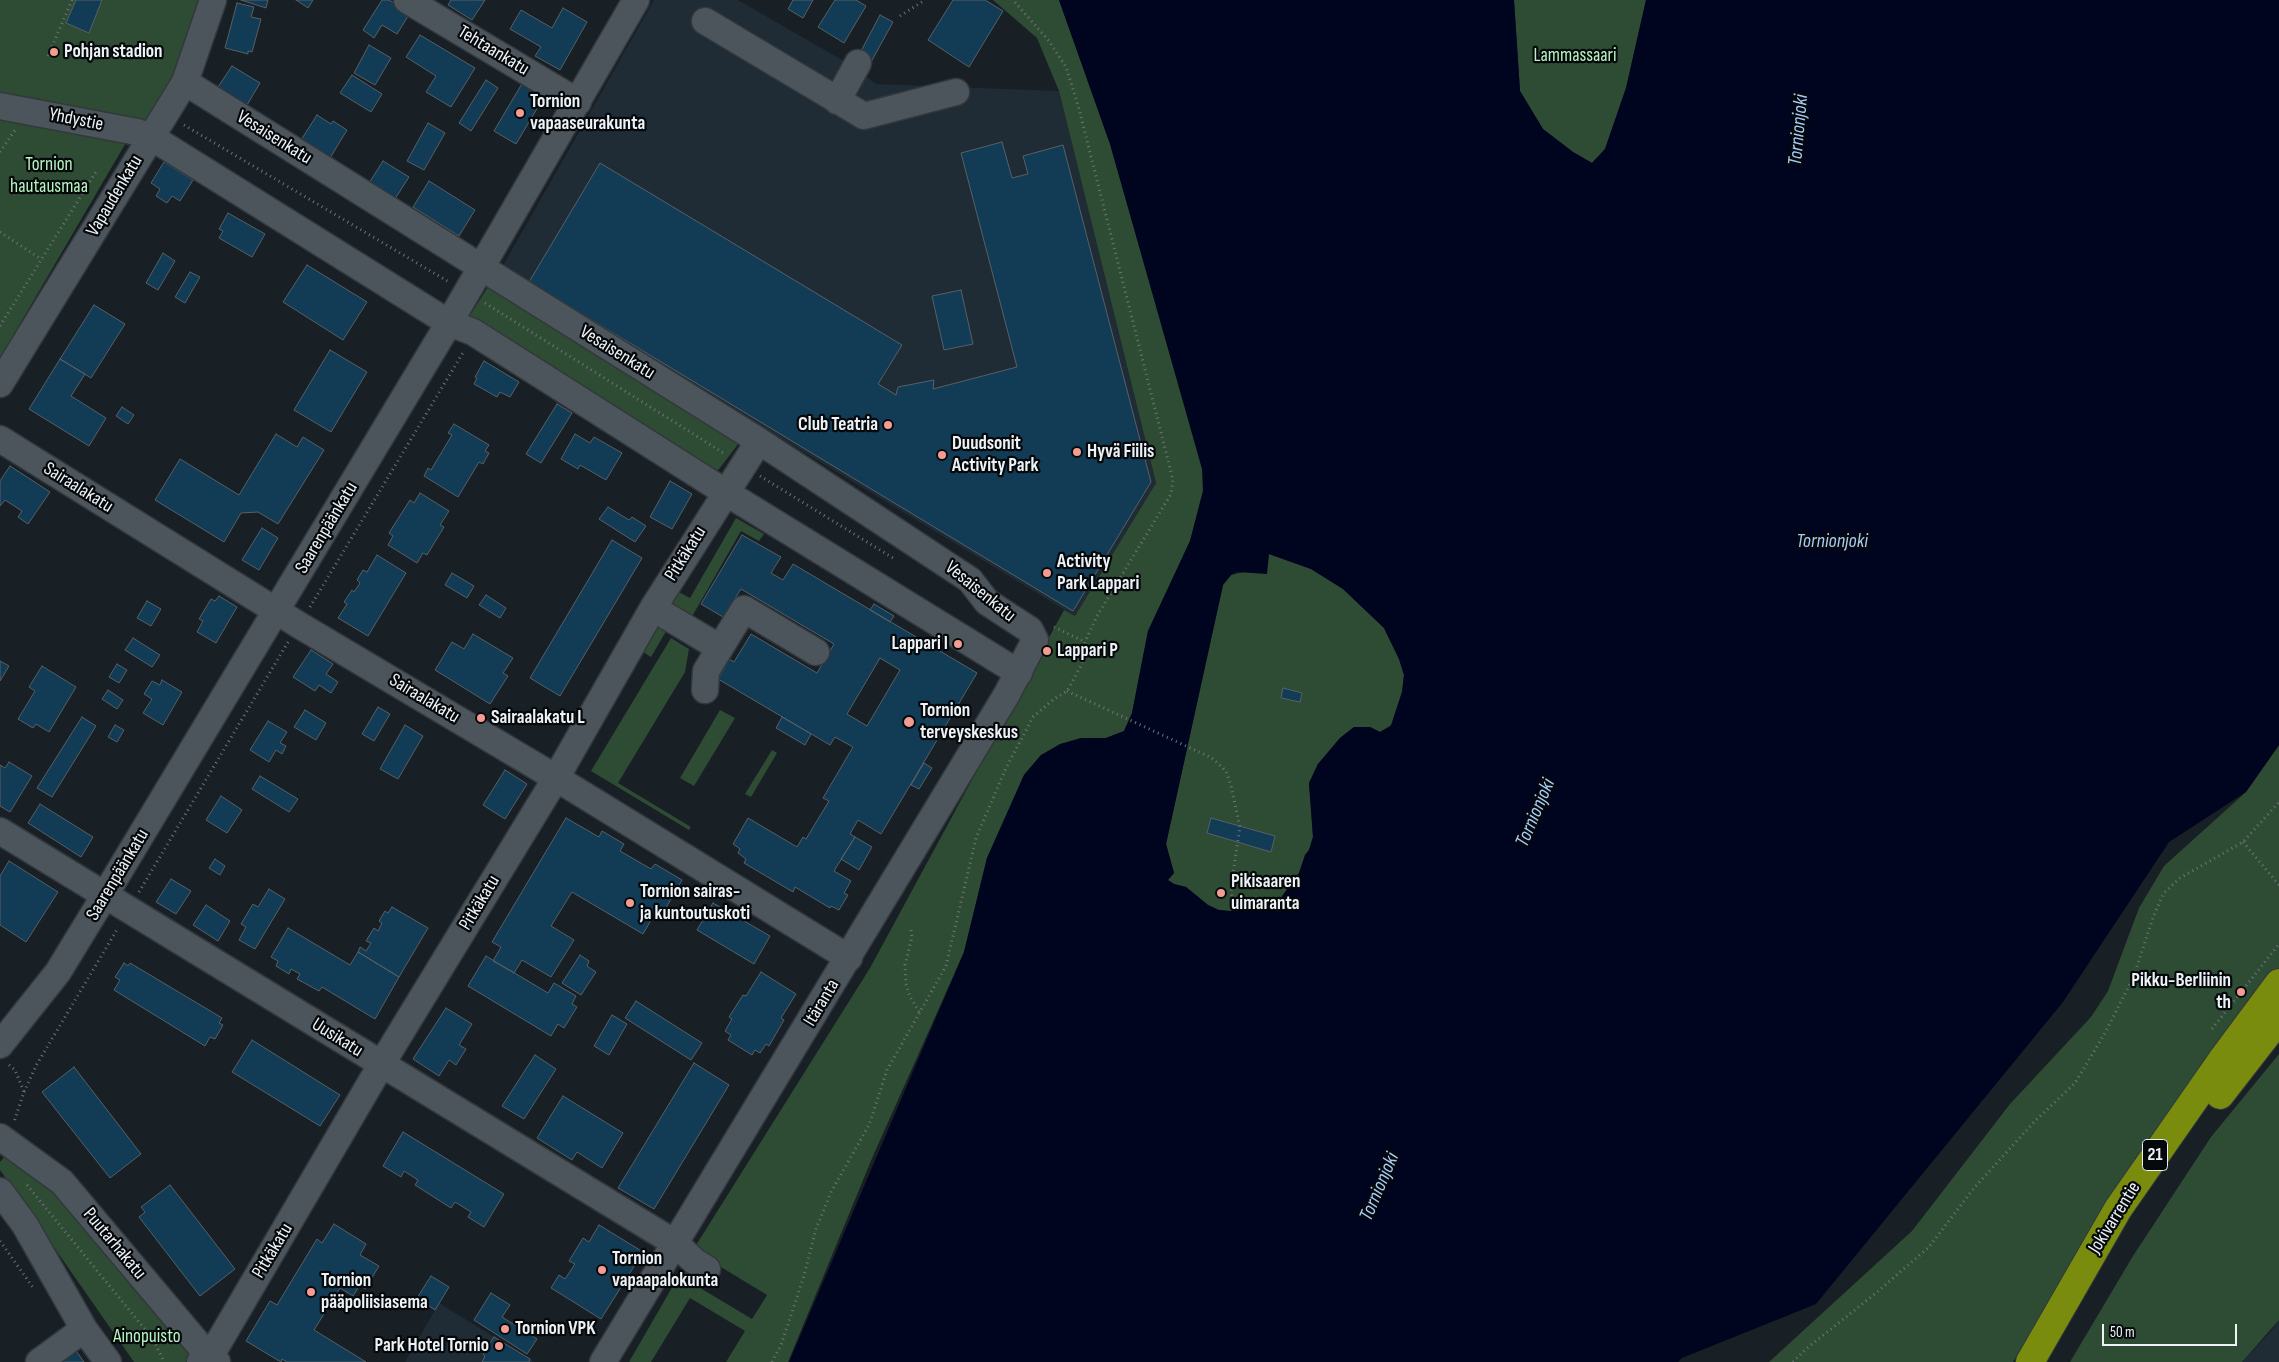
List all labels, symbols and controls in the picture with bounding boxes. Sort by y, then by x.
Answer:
street label: Tehtaankatu [453,21,533,81]
place label: Pohjan stadion [64,41,162,63]
park label: Lammassaari [1533,45,1617,67]
marker: Pohjan stadion [48,46,60,58]
place label: Tornion vapaaseurakunta [530,91,645,135]
water label: Tornionjoki [1784,93,1814,167]
street label: Yhdystie [47,104,105,136]
street label: Vesaisenkatu [232,106,316,170]
marker: Tornion vapaaseurakunta [514,107,526,119]
street label: Vapaudenkatu [82,151,148,241]
park label: Tornion hautausmaa [10,154,88,198]
street label: Vesaisenkatu [575,321,659,385]
place label: Club Teatria [798,414,878,436]
marker: Club Teatria [882,419,894,431]
place label: Duudsonit Activity Park [952,433,1038,477]
place label: Hyvä Fiilis [1087,441,1154,463]
marker: Hyvä Fiilis [1071,446,1083,458]
marker: Duudsonit Activity Park [936,449,948,461]
street label: Sairaalakatu [39,458,117,518]
street label: Saarenpäänkatu [291,478,363,578]
street label: Pitkäkatu [660,522,712,586]
water label: Tornionjoki [1796,530,1868,554]
place label: Activity Park Lappari [1057,551,1139,595]
street label: Vesaisenkatu [940,557,1020,627]
marker: Activity Park Lappari [1041,567,1053,579]
place label: Lappari I [892,633,948,655]
marker: Lappari I [952,638,964,650]
place label: Lappari P [1057,640,1118,662]
marker: Lappari P [1041,645,1053,657]
street label: Sairaalakatu [385,669,463,729]
place label: Tornion terveyskeskus [920,700,1018,744]
place label: Sairaalakatu L [491,707,585,729]
marker: Sairaalakatu L [475,712,487,724]
marker: Tornion terveyskeskus [902,715,916,729]
water label: Tornionjoki [1511,775,1561,851]
street label: Saarenpäänkatu [82,825,154,925]
street label: Pitkäkatu [455,871,505,935]
place label: Pikisaaren uimaranta [1231,871,1300,915]
place label: Tornion sairas- ja kuntoutuskoti [640,881,750,925]
marker: Pikisaaren uimaranta [1215,887,1227,899]
marker: Tornion sairas- ja kuntoutuskoti [624,897,636,909]
place label: Pikku-Berliinin th [2131,970,2231,1014]
street label: Itäranta [799,975,845,1031]
marker: Pikku-Berliinin th [2235,986,2247,998]
street label: Uusikatu [307,1013,367,1063]
road number: 21 [2142,1140,2168,1170]
water label: Tornionjoki [1355,1149,1405,1225]
street label: Jokivarrentie [2084,1178,2146,1258]
street label: Puutarhakatu [78,1204,150,1284]
street label: Pitkäkatu [248,1219,298,1283]
place label: Tornion vapaapalokunta [612,1248,718,1292]
marker: Tornion vapaapalokunta [596,1264,608,1276]
place label: Tornion pääpoliisiasema [321,1270,428,1314]
marker: Tornion pääpoliisiasema [305,1286,317,1298]
scale bar [2104,1314,2239,1346]
place label: Tornion VPK [515,1318,596,1340]
marker: Tornion VPK [499,1323,511,1335]
text: 50 m [2110,1323,2135,1342]
park label: Ainopuisto [113,1326,181,1348]
place label: Park Hotel Tornio [375,1335,489,1357]
marker: Park Hotel Tornio [493,1340,505,1352]

